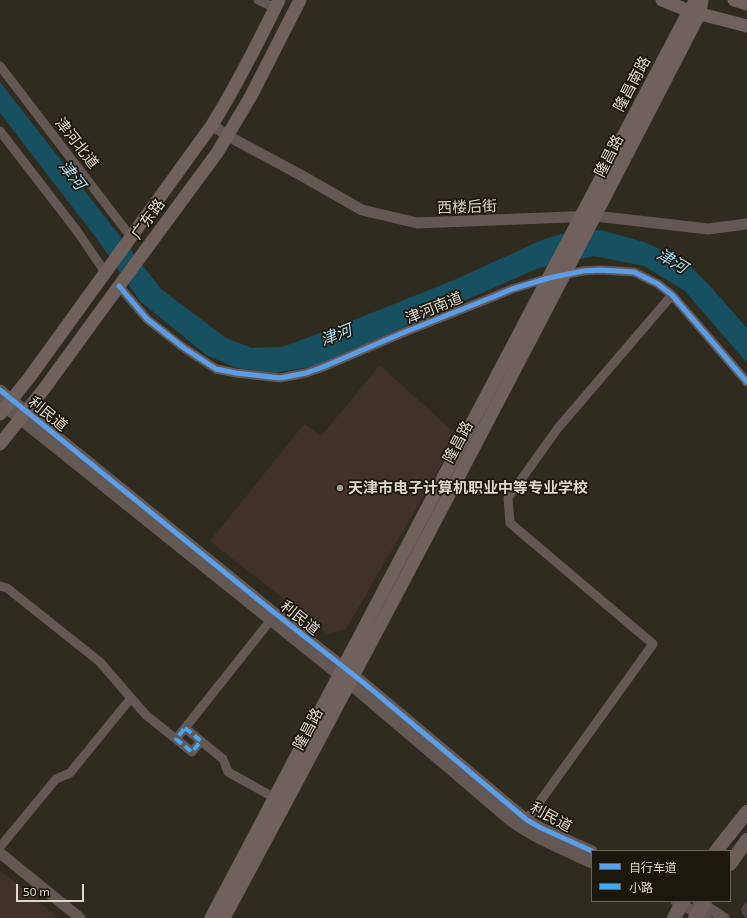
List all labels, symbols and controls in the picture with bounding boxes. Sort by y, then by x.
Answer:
street label: 隆昌南路 [610,53,654,115]
street label: 津河北道 [51,114,103,172]
street label: 隆昌路 [591,132,627,180]
water label: 津河 [55,156,89,194]
street label: 广东路 [127,196,169,242]
street label: 西楼后街 [437,197,497,217]
water label: 津河 [653,245,691,277]
street label: 津河南道 [403,288,465,328]
water label: 津河 [318,320,354,350]
street label: 利民道 [25,393,71,435]
street label: 隆昌路 [439,418,477,466]
place label: 天津市电子计算机职业中等专业学校 [348,479,588,497]
marker: 天津市电子计算机职业中等专业学校 [335,483,345,493]
street label: 利民道 [277,597,323,639]
street label: 隆昌路 [289,705,327,753]
street label: 利民道 [527,798,575,836]
legend [591,850,731,902]
text: 自行车道 [629,860,677,874]
scale bar [18,876,86,902]
text: 小路 [629,880,653,894]
text: 50 m [23,884,50,898]

